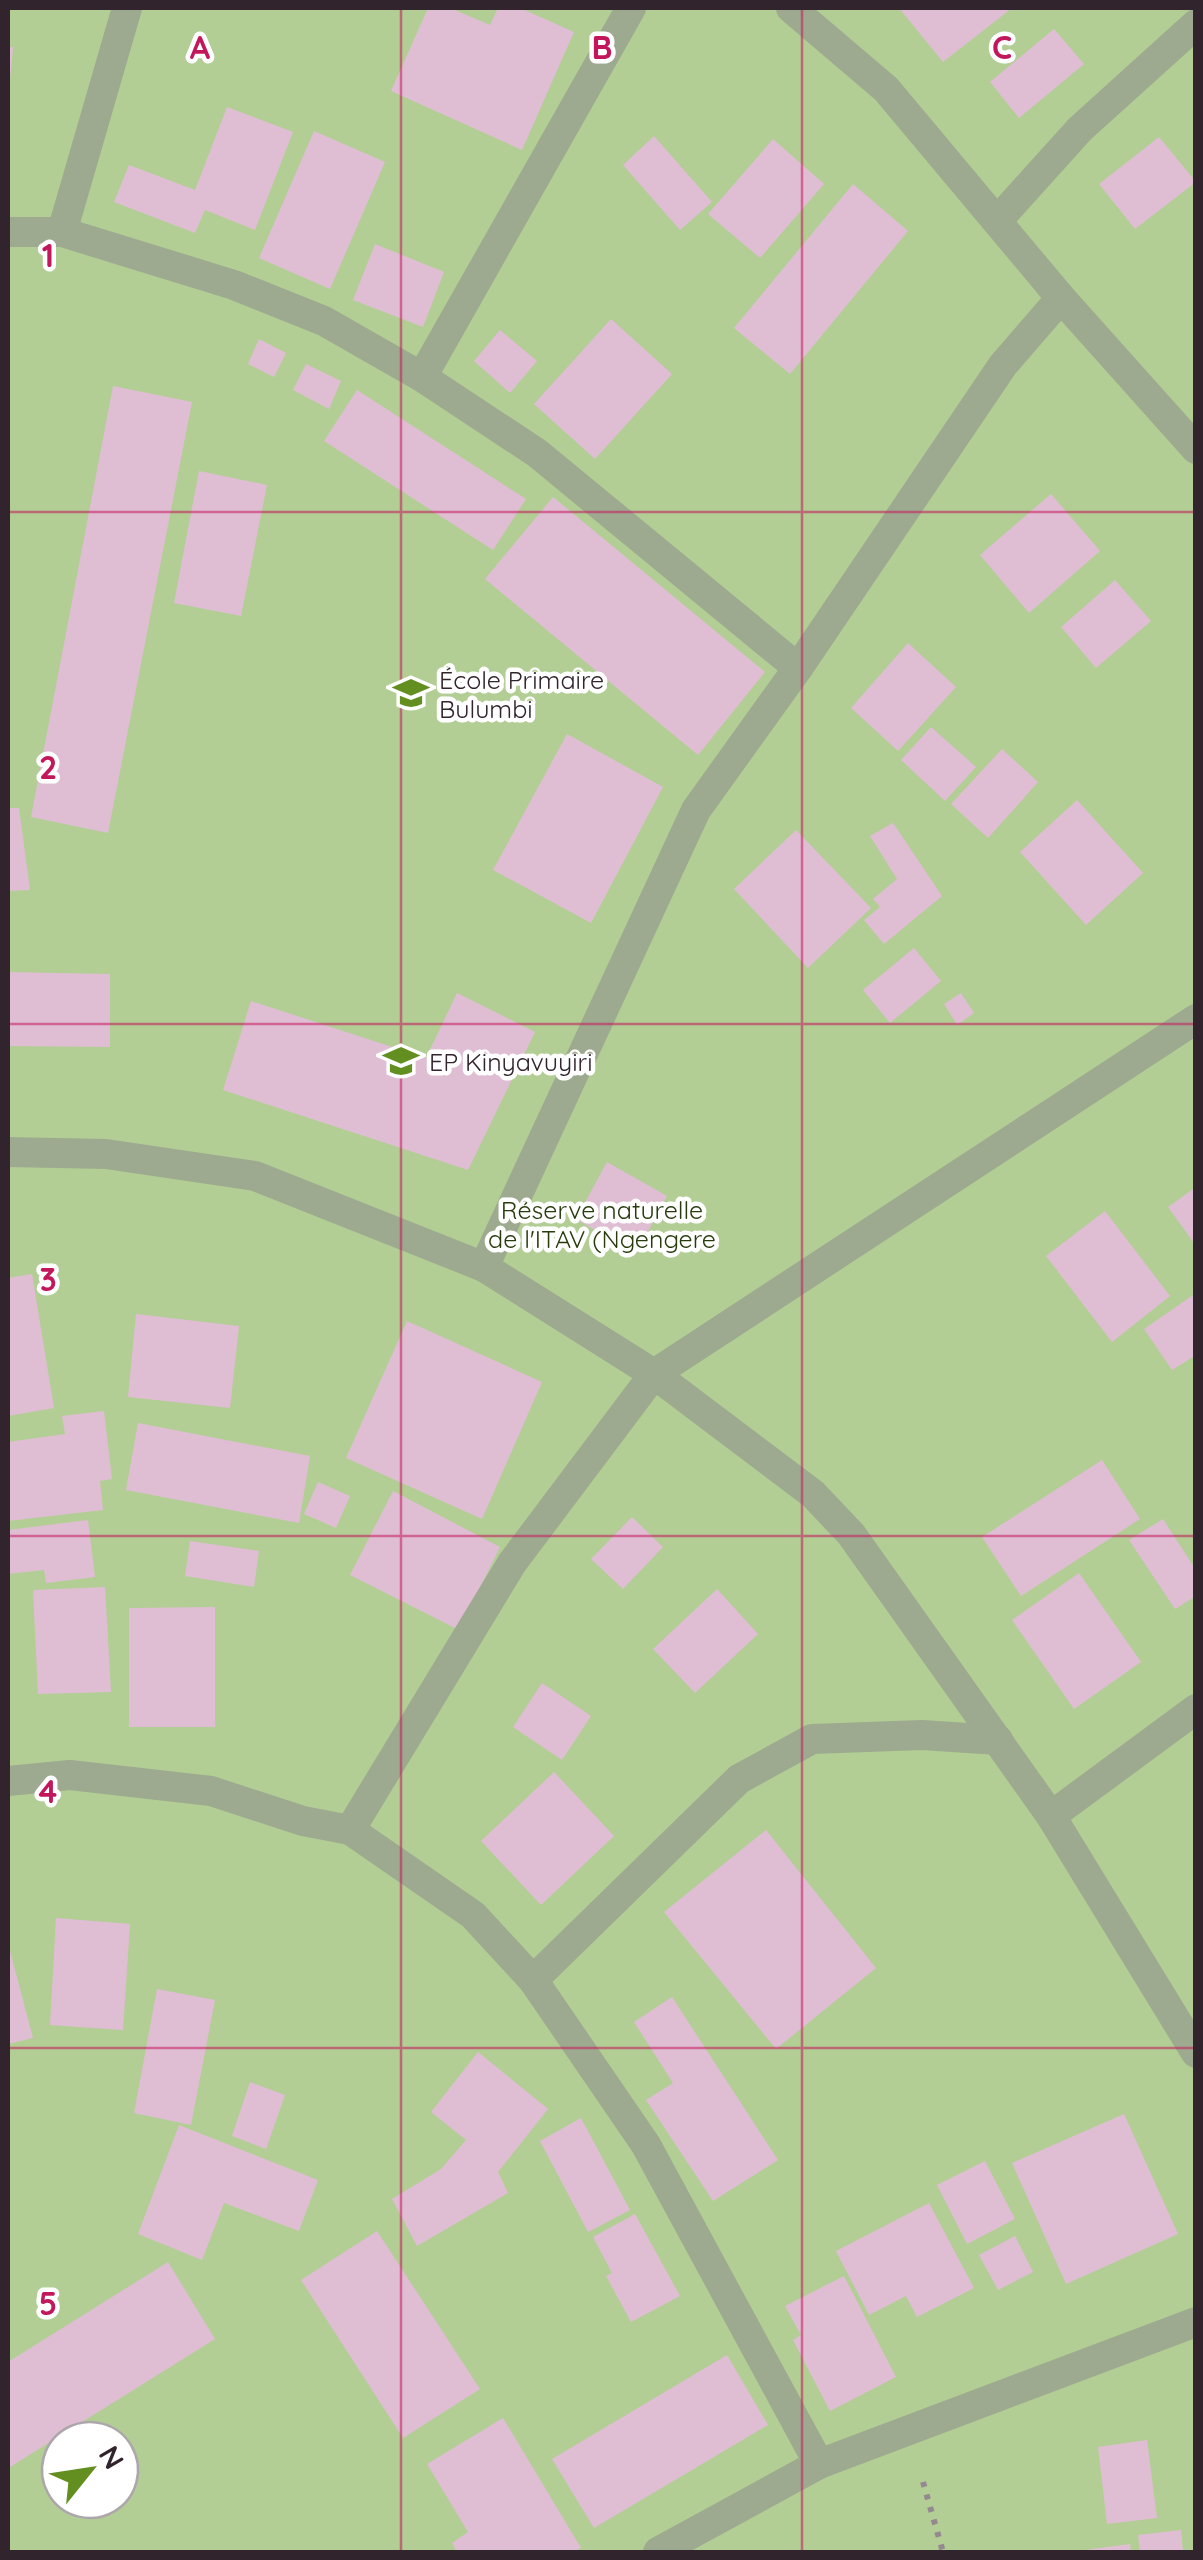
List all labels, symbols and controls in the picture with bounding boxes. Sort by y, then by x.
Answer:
text: A [190,27,211,67]
text: B [592,27,612,67]
text: C [992,27,1012,67]
text: 1 [42,235,54,275]
place label: École Primaire Bulumbi [439,664,604,724]
school or university icon: École Primaire Bulumbi [392,674,430,712]
text: 2 [39,747,57,787]
school or university icon: EP Kinyavuyiri [382,1042,420,1080]
place label: EP Kinyavuyiri [429,1046,593,1077]
park label: Réserve naturelle de l'ITAV (Ngengere [488,1194,716,1254]
text: 3 [39,1259,57,1299]
text: 4 [39,1771,58,1811]
text: 5 [39,2283,57,2323]
north arrow [40,2420,140,2520]
text: N [92,2440,132,2475]

